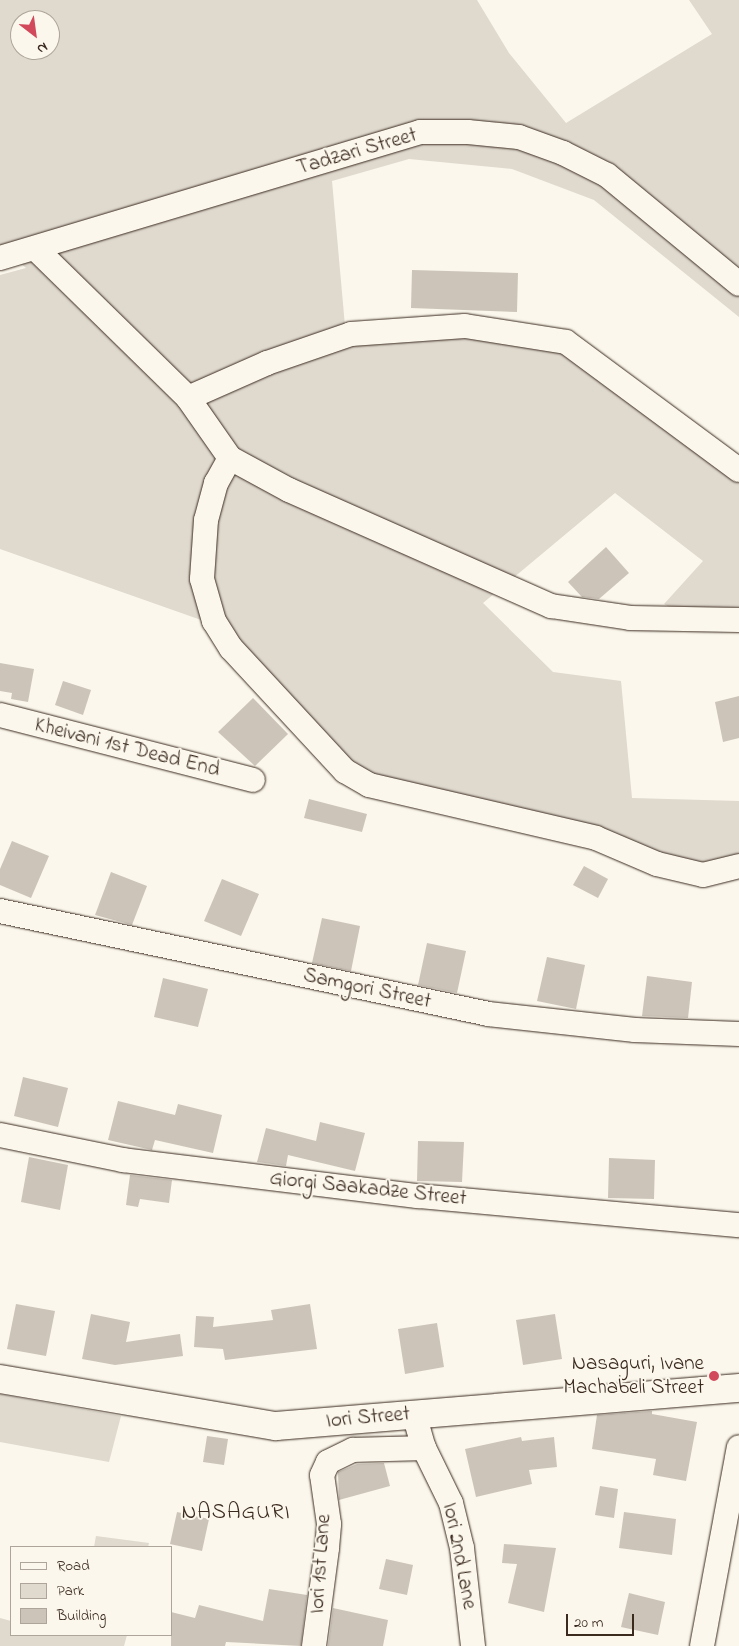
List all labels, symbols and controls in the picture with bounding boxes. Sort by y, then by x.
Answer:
north arrow [10,10,60,60]
text: N [33,36,52,59]
street label: Tadzari Street [294,123,420,181]
street label: Kheivani 1st Dead End [32,713,222,783]
street label: Samgori Street [301,963,433,1015]
street label: Giorgi Saakadze Street [268,1166,468,1212]
place label: Nasaguri, Ivane Machabeli Street [563,1351,704,1401]
marker: Nasaguri, Ivane Machabeli Street [708,1370,720,1382]
street label: Iori Street [325,1402,411,1434]
district label: NASAGURI [180,1501,292,1527]
street label: Iori 2nd Lane [436,1501,482,1611]
street label: Iori 1st Lane [305,1513,337,1615]
legend [10,1546,172,1636]
text: Road [57,1555,90,1577]
text: Park [57,1580,84,1602]
scale bar [569,1604,636,1636]
text: Building [57,1605,106,1627]
text: 20 m [574,1612,603,1634]

